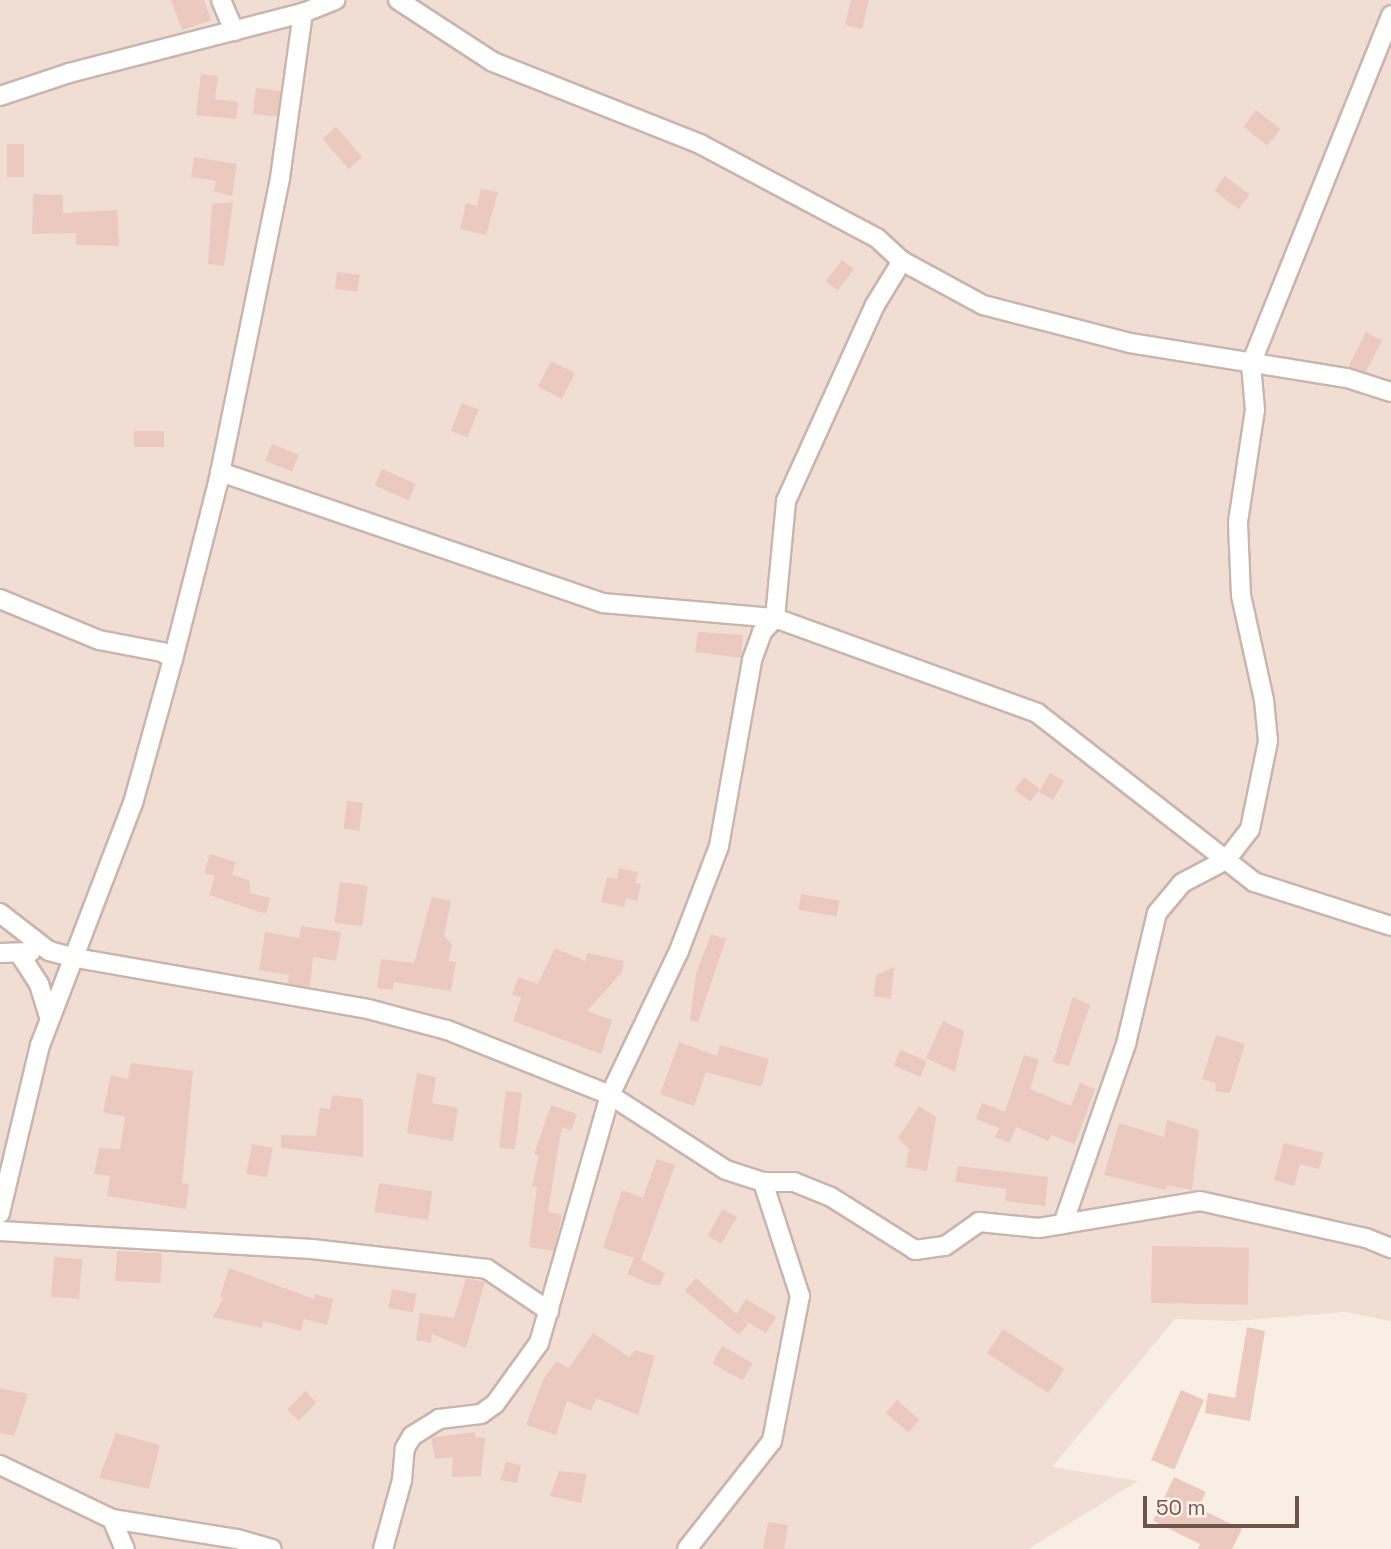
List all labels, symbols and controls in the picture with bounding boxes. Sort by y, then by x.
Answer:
scale bar [1146,1482,1302,1526]
text: 50 m [1156,1494,1206,1521]

